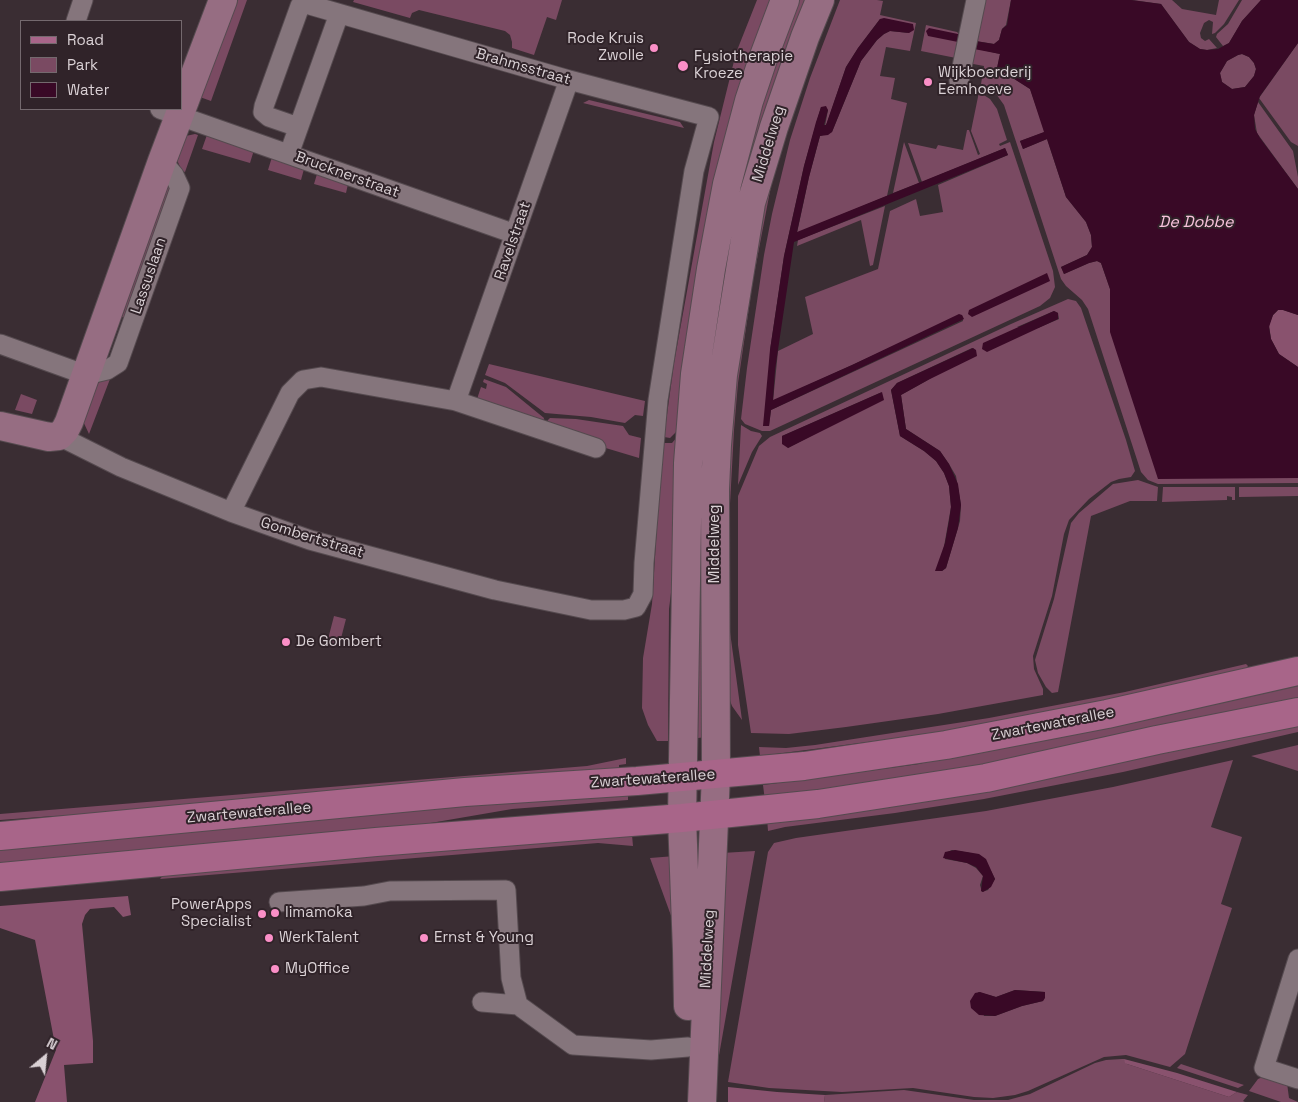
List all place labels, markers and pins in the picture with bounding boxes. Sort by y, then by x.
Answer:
place label: Rode Kruis Zwolle [567,30,644,65]
marker: Rode Kruis Zwolle [648,42,660,54]
place label: Fysiotherapie Kroeze [694,48,793,83]
marker: Fysiotherapie Kroeze [676,59,690,73]
place label: Wijkboerderij Eemhoeve [938,64,1031,99]
marker: Wijkboerderij Eemhoeve [922,76,934,88]
place label: De Gombert [296,633,382,651]
marker: De Gombert [280,636,292,648]
place label: PowerApps Specialist [171,896,252,931]
place label: limamoka [285,904,353,922]
marker: limamoka [269,907,281,919]
marker: PowerApps Specialist [256,908,268,920]
place label: WerkTalent [279,929,359,947]
place label: Ernst & Young [434,929,534,947]
marker: WerkTalent [263,932,275,944]
marker: Ernst & Young [418,932,430,944]
place label: MyOffice [285,960,350,978]
marker: MyOffice [269,963,281,975]

